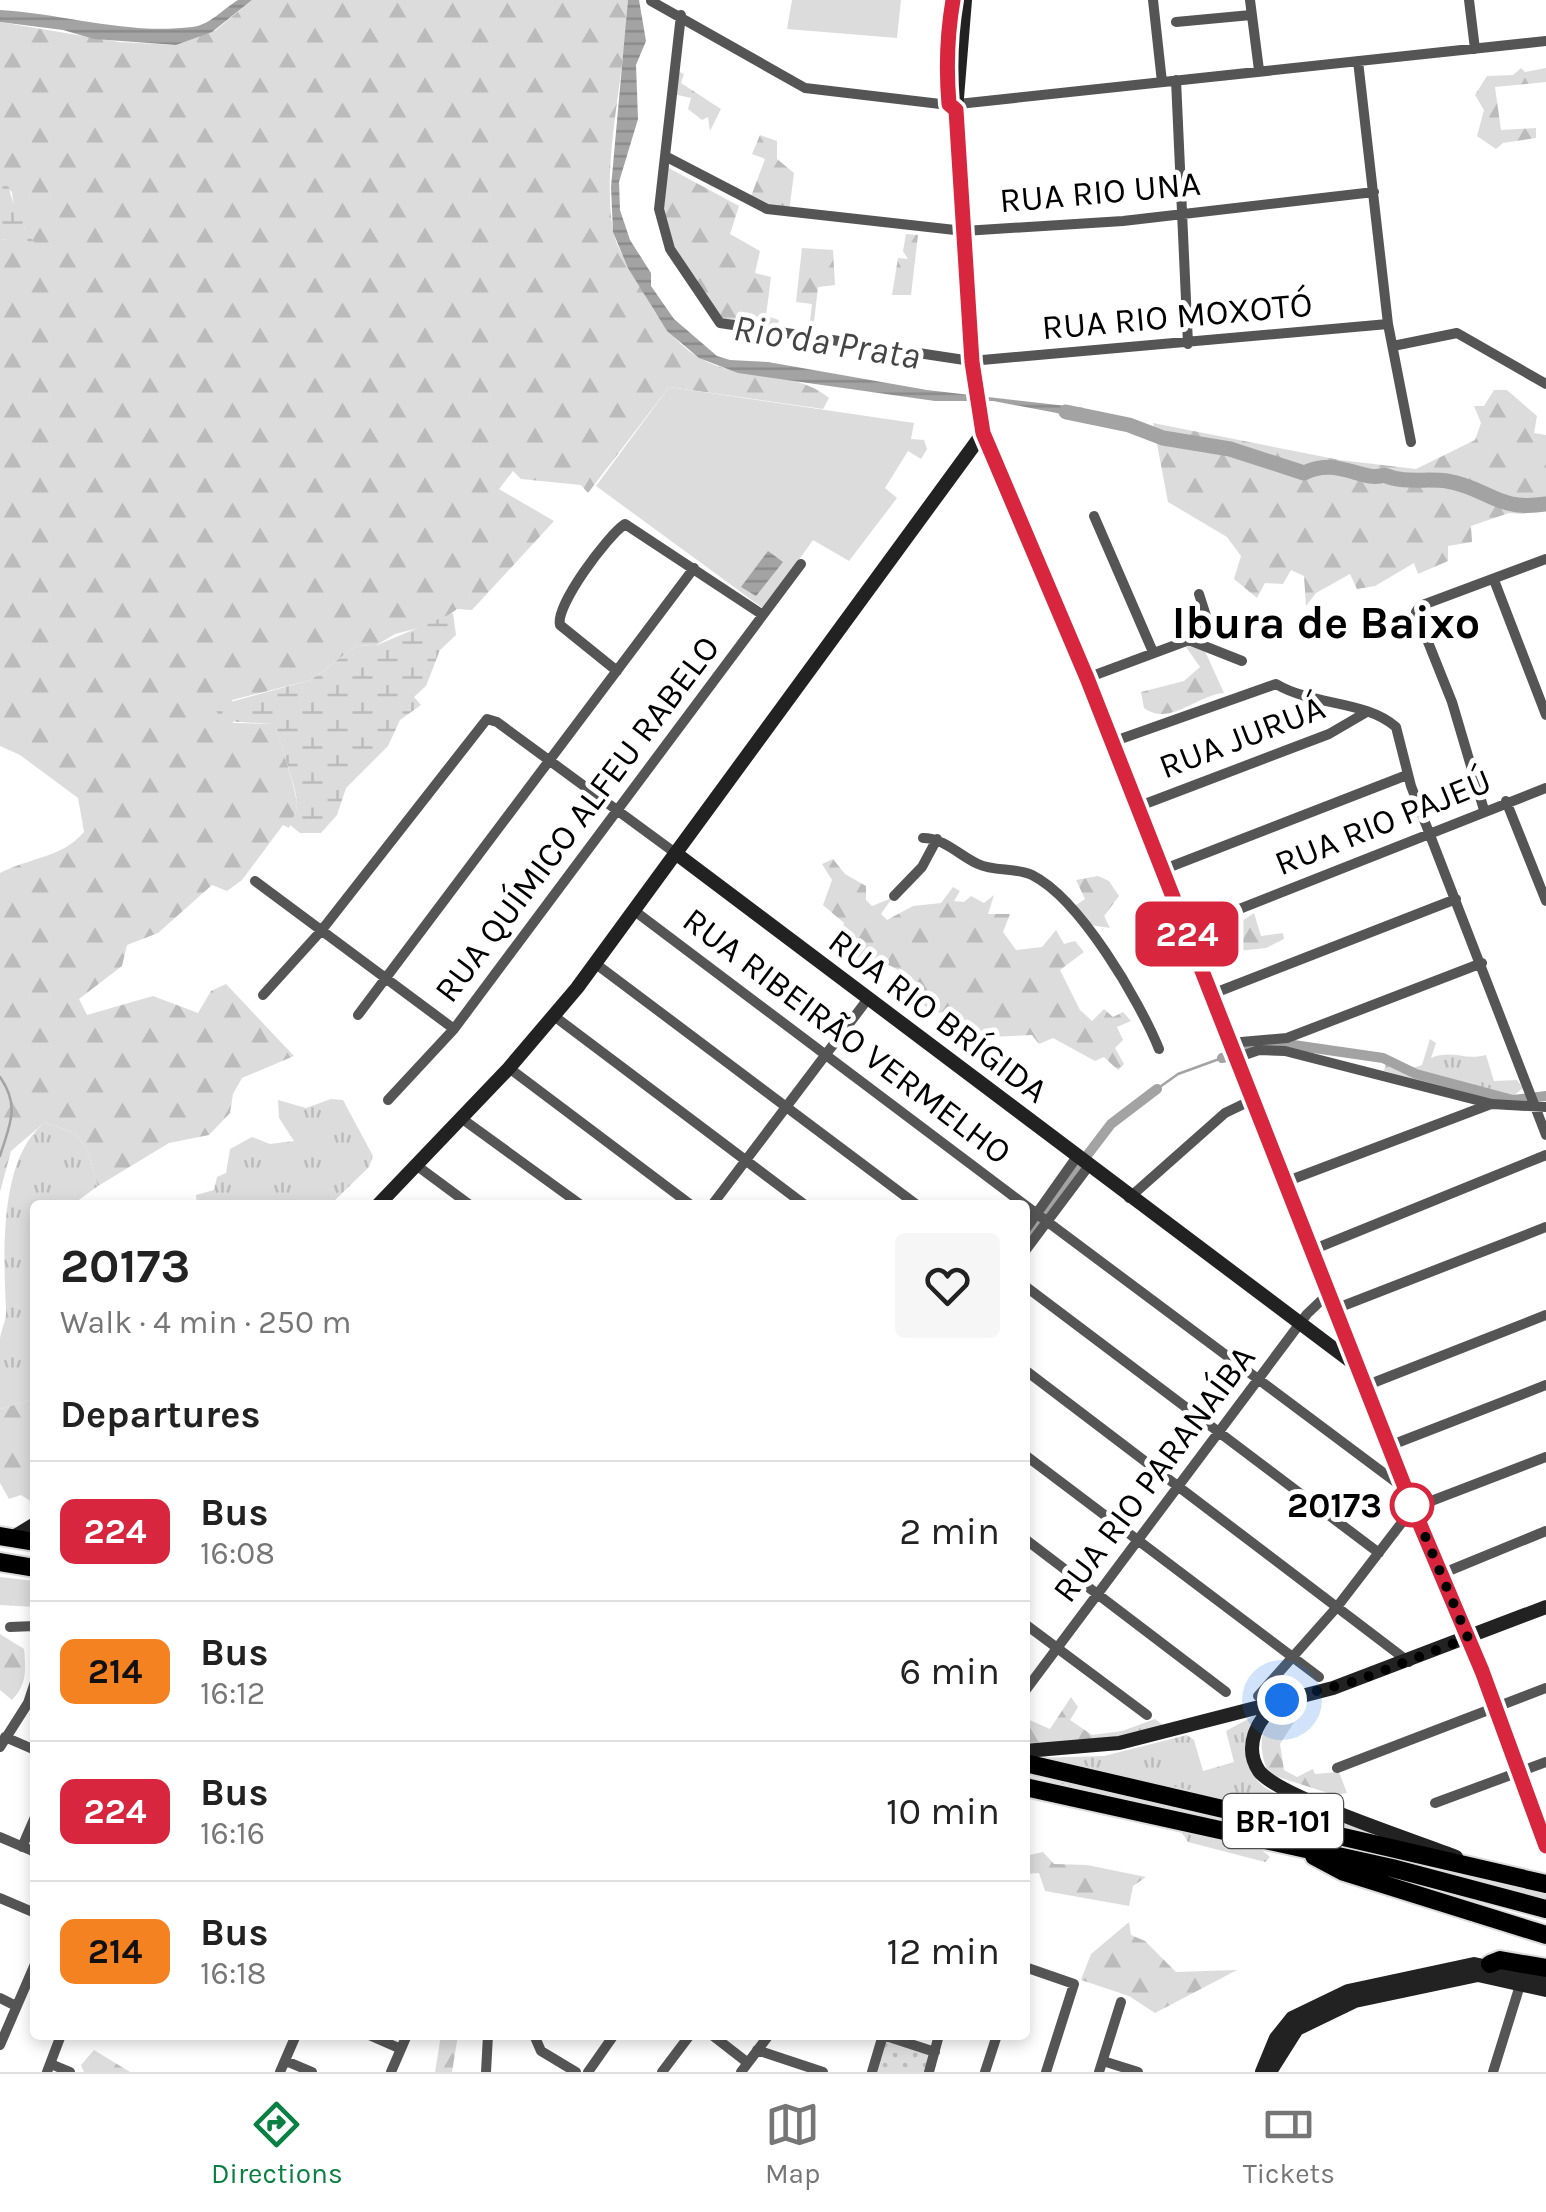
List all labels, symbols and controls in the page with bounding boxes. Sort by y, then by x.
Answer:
street label: RUA RIO UNA [998,163,1202,221]
street label: RUA RIO MOXOTÓ [1040,284,1314,348]
water label: Rio da Prata [730,305,924,379]
district label: Ibura de Baixo [1172,597,1480,649]
street label: RUA QUÍMICO ALFEU RABELO [426,628,728,1010]
street label: RUA JURUÁ [1153,687,1331,787]
street label: RUA RIO PAJEÚ [1269,760,1497,884]
street label: RUA RIBEIRÃO VERMELHO [675,899,1019,1173]
line badge: 224 [1130,902,1244,966]
text: 224 [1155,914,1219,955]
street label: RUA RIO BRÍGIDA [820,920,1056,1112]
button: heart [895,1233,1000,1338]
text: 20173 [60,1238,190,1294]
text: Walk · 4 min · 250 m [60,1304,351,1341]
street label: RUA RIO PARANAÍBA [1044,1338,1264,1610]
text: Departures [60,1392,260,1437]
marker: 20173 [1391,1484,1433,1526]
place label: 20173 [1287,1485,1382,1526]
text: Bus [200,1490,269,1535]
text: 2 min [899,1509,1000,1554]
text: 224 [83,1511,147,1552]
text: 16:08 [200,1535,275,1572]
text: Bus [200,1630,269,1675]
text: 6 min [899,1649,1000,1694]
text: 214 [88,1651,142,1692]
text: 16:12 [200,1675,265,1712]
your location [1257,1675,1307,1725]
text: Bus [200,1770,269,1815]
text: 10 min [886,1789,1000,1834]
text: 224 [83,1791,147,1832]
road number: BR-101 [1223,1794,1343,1848]
text: 16:16 [200,1815,265,1852]
text: Bus [200,1910,269,1955]
text: 12 min [887,1929,1000,1974]
text: 214 [88,1931,142,1972]
text: 16:18 [200,1955,267,1992]
tab: Directions [211,2097,343,2190]
tab: Map [765,2097,820,2190]
tab: Tickets [1243,2097,1335,2190]

